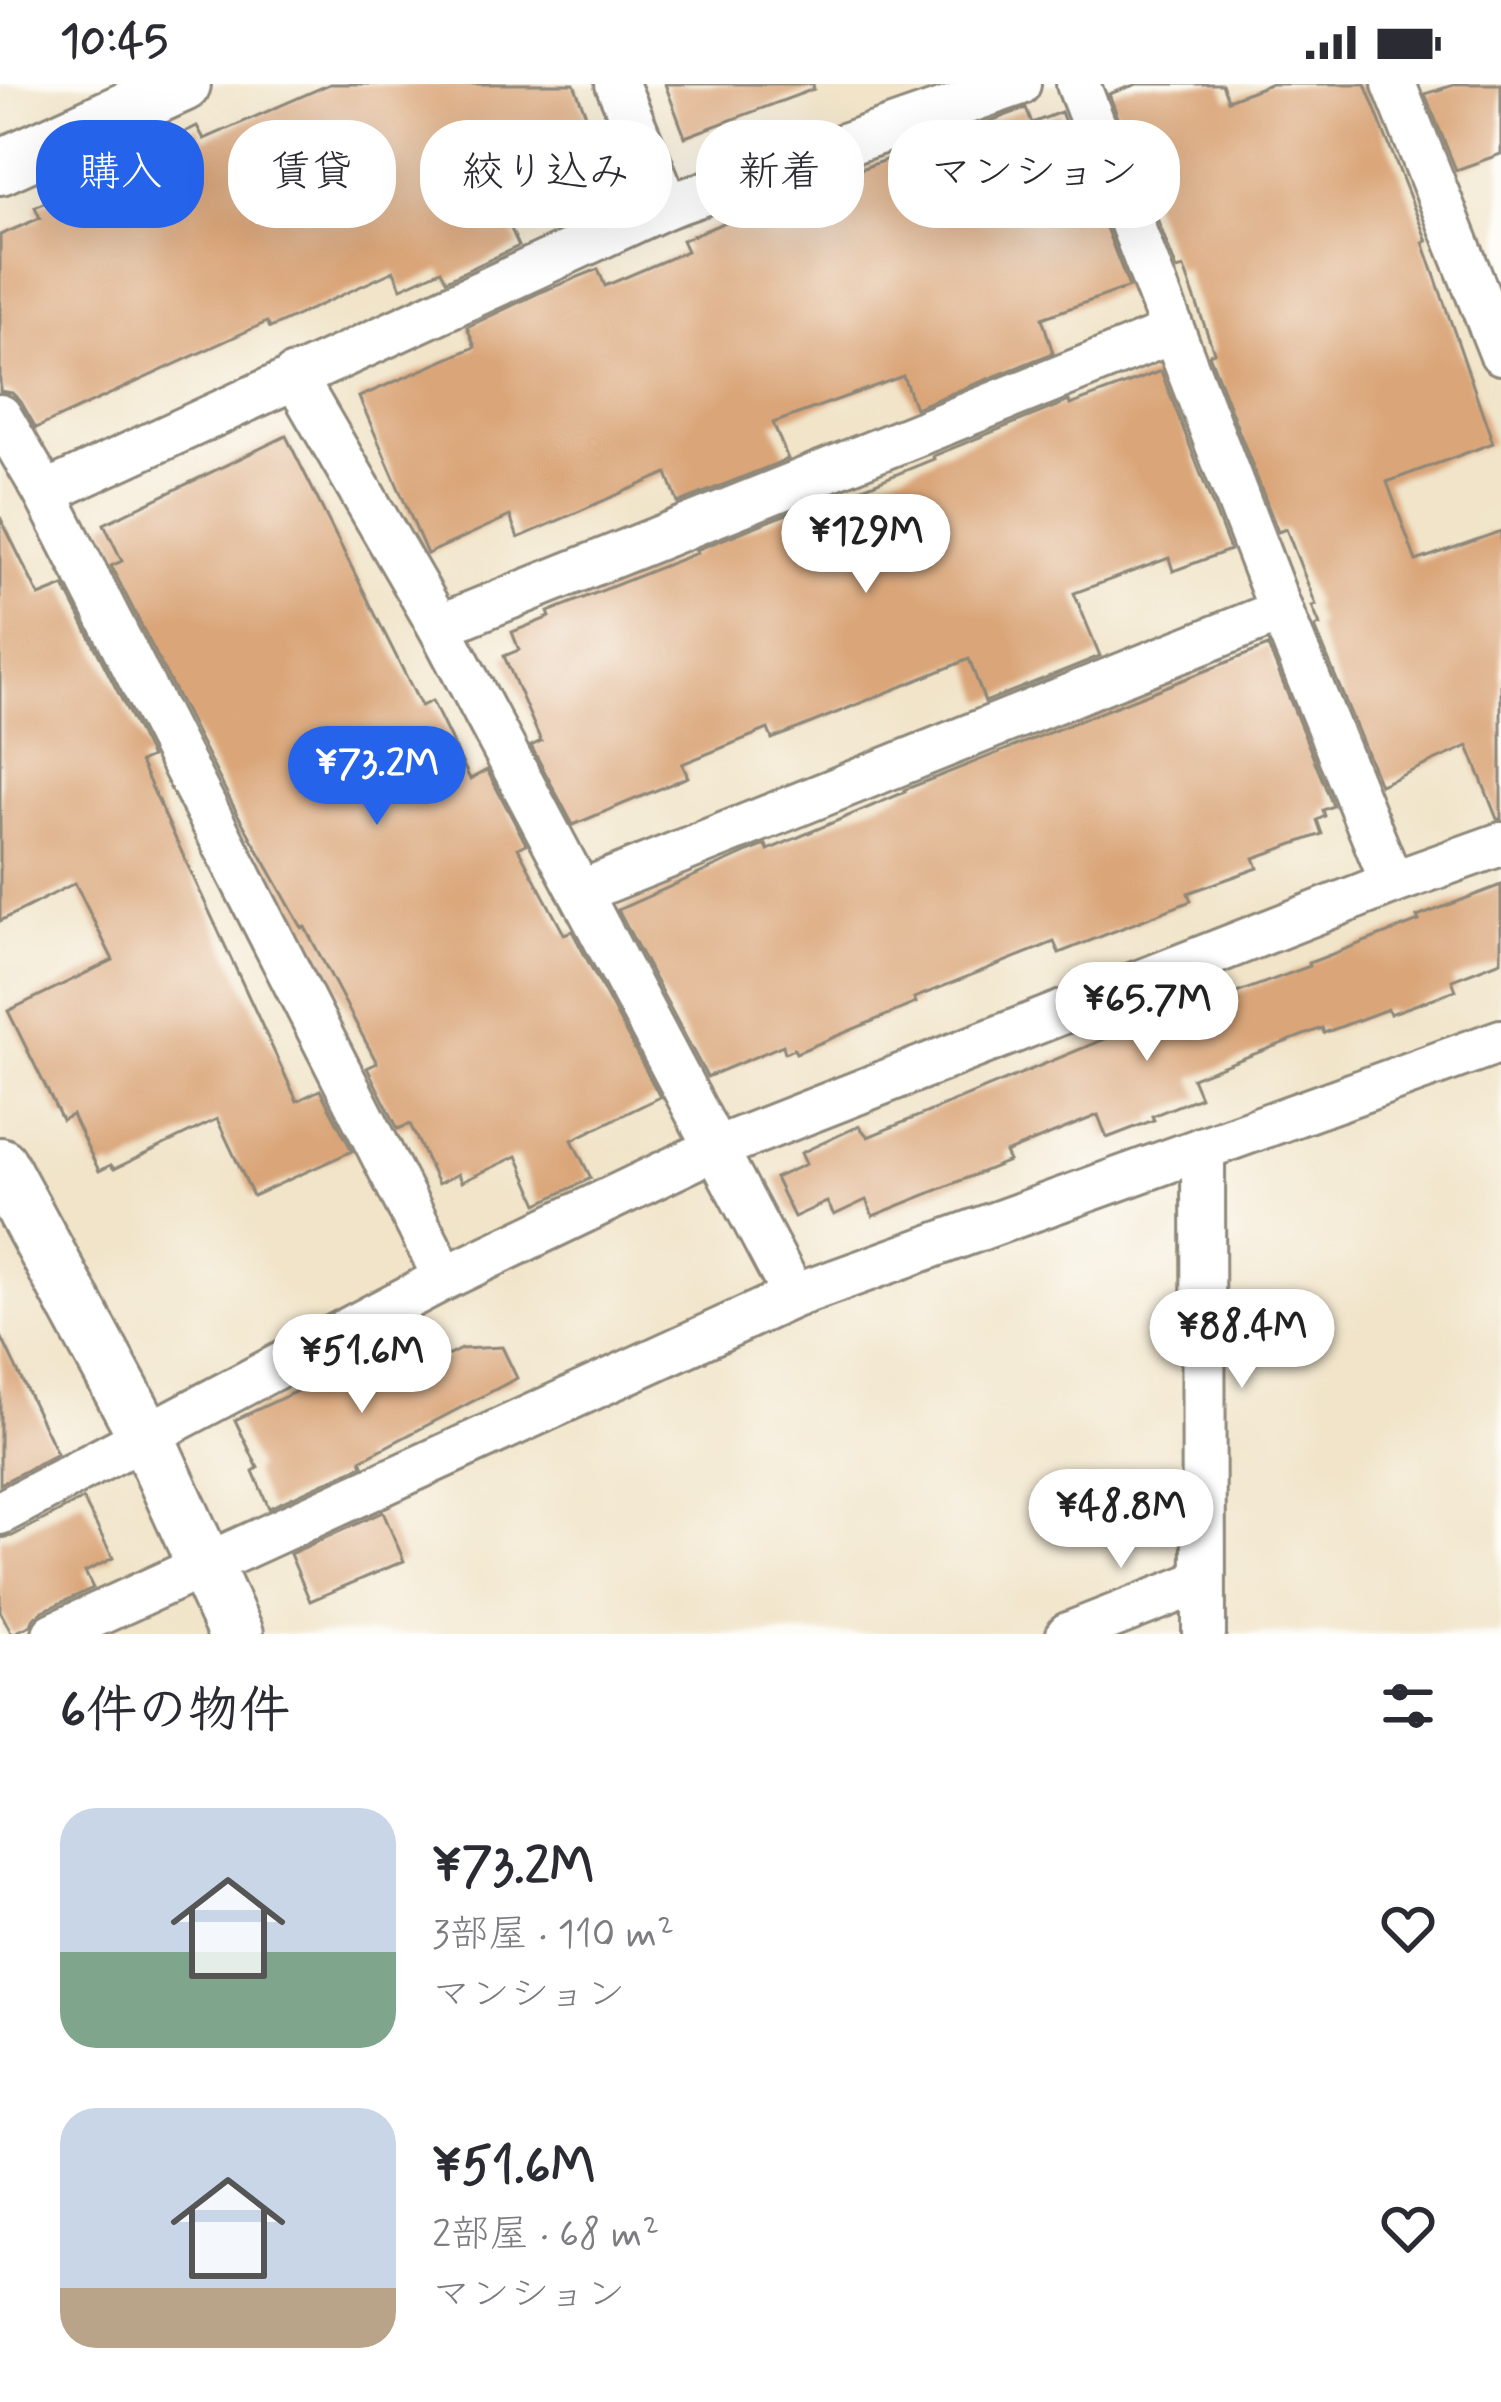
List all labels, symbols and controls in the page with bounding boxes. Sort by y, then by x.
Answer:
text: 10:45 [60,13,168,72]
chip: 購入 [36,120,204,228]
chip: 賃貸 [228,120,396,228]
chip: 絞り込み [420,120,672,228]
chip: 新着 [696,120,864,228]
chip: マンション [888,120,1180,228]
pin: ¥129M [782,494,950,596]
text: ¥129M [808,507,924,558]
pin: ¥73.2M [279,726,475,828]
text: ¥73.2M [315,739,439,790]
pin: ¥65.7M [1049,962,1245,1064]
text: ¥65.7M [1082,975,1212,1026]
pin: ¥88.4M [1144,1289,1340,1391]
text: ¥88.4M [1177,1302,1307,1353]
pin: ¥51.6M [264,1314,460,1416]
text: ¥51.6M [300,1327,424,1378]
pin: ¥48.8M [1023,1469,1219,1571]
text: ¥48.8M [1056,1482,1186,1533]
icon: filters [1375,1673,1441,1739]
text: 6件の物件 [60,1679,290,1745]
text: ¥73.2M [432,1835,594,1901]
icon: home [156,1856,300,2000]
icon: heart [1375,1895,1441,1961]
text: 3部屋 · 110 m² [432,1910,674,1961]
text: マンション [432,1970,625,2021]
text: ¥51.6M [432,2135,595,2201]
icon: home [156,2156,300,2300]
icon: heart [1375,2195,1441,2261]
text: 2部屋 · 68 m² [432,2210,659,2261]
text: マンション [432,2270,625,2321]

